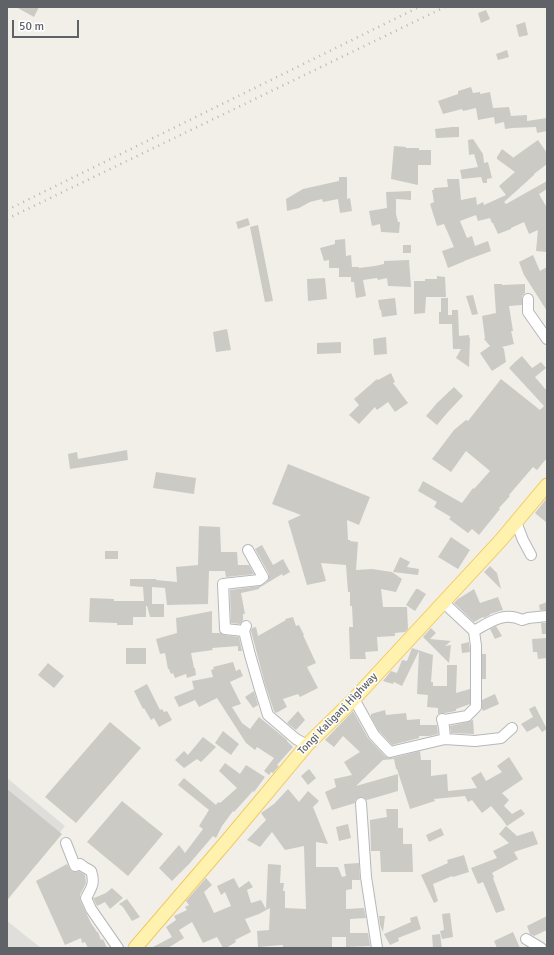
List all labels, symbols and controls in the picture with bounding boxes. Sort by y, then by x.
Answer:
scale bar [14,12,81,38]
text: 50 m [19,19,44,34]
street label: Tongi Kaliganj Highway [295,670,381,758]

